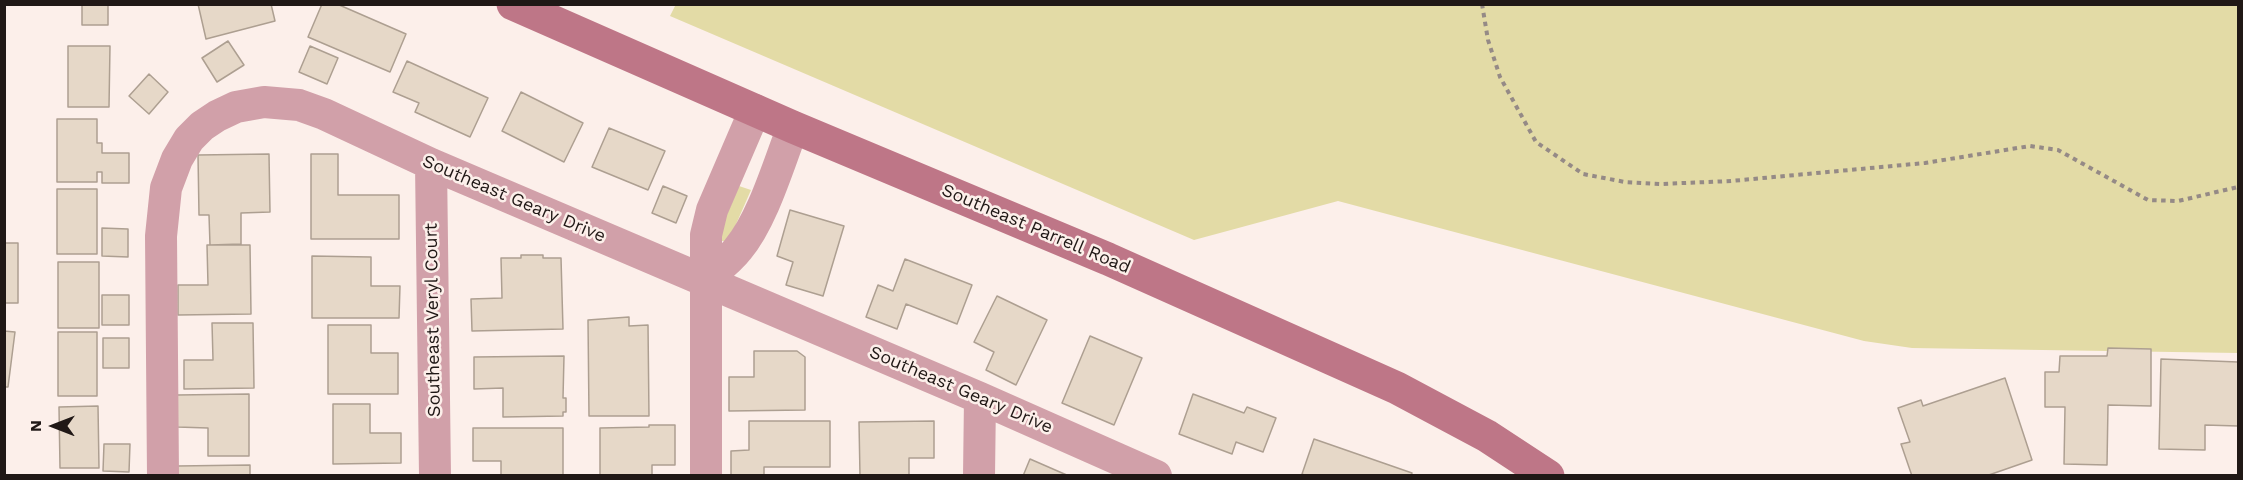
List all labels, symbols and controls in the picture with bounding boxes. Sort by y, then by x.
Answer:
street label: Southeast Geary Drive [419,151,609,247]
street label: Southeast Parrell Road [938,179,1134,279]
street label: Southeast Veryl Court [421,223,445,417]
street label: Southeast Geary Drive [866,342,1056,438]
north arrow [24,396,84,456]
text: N [26,420,45,432]

